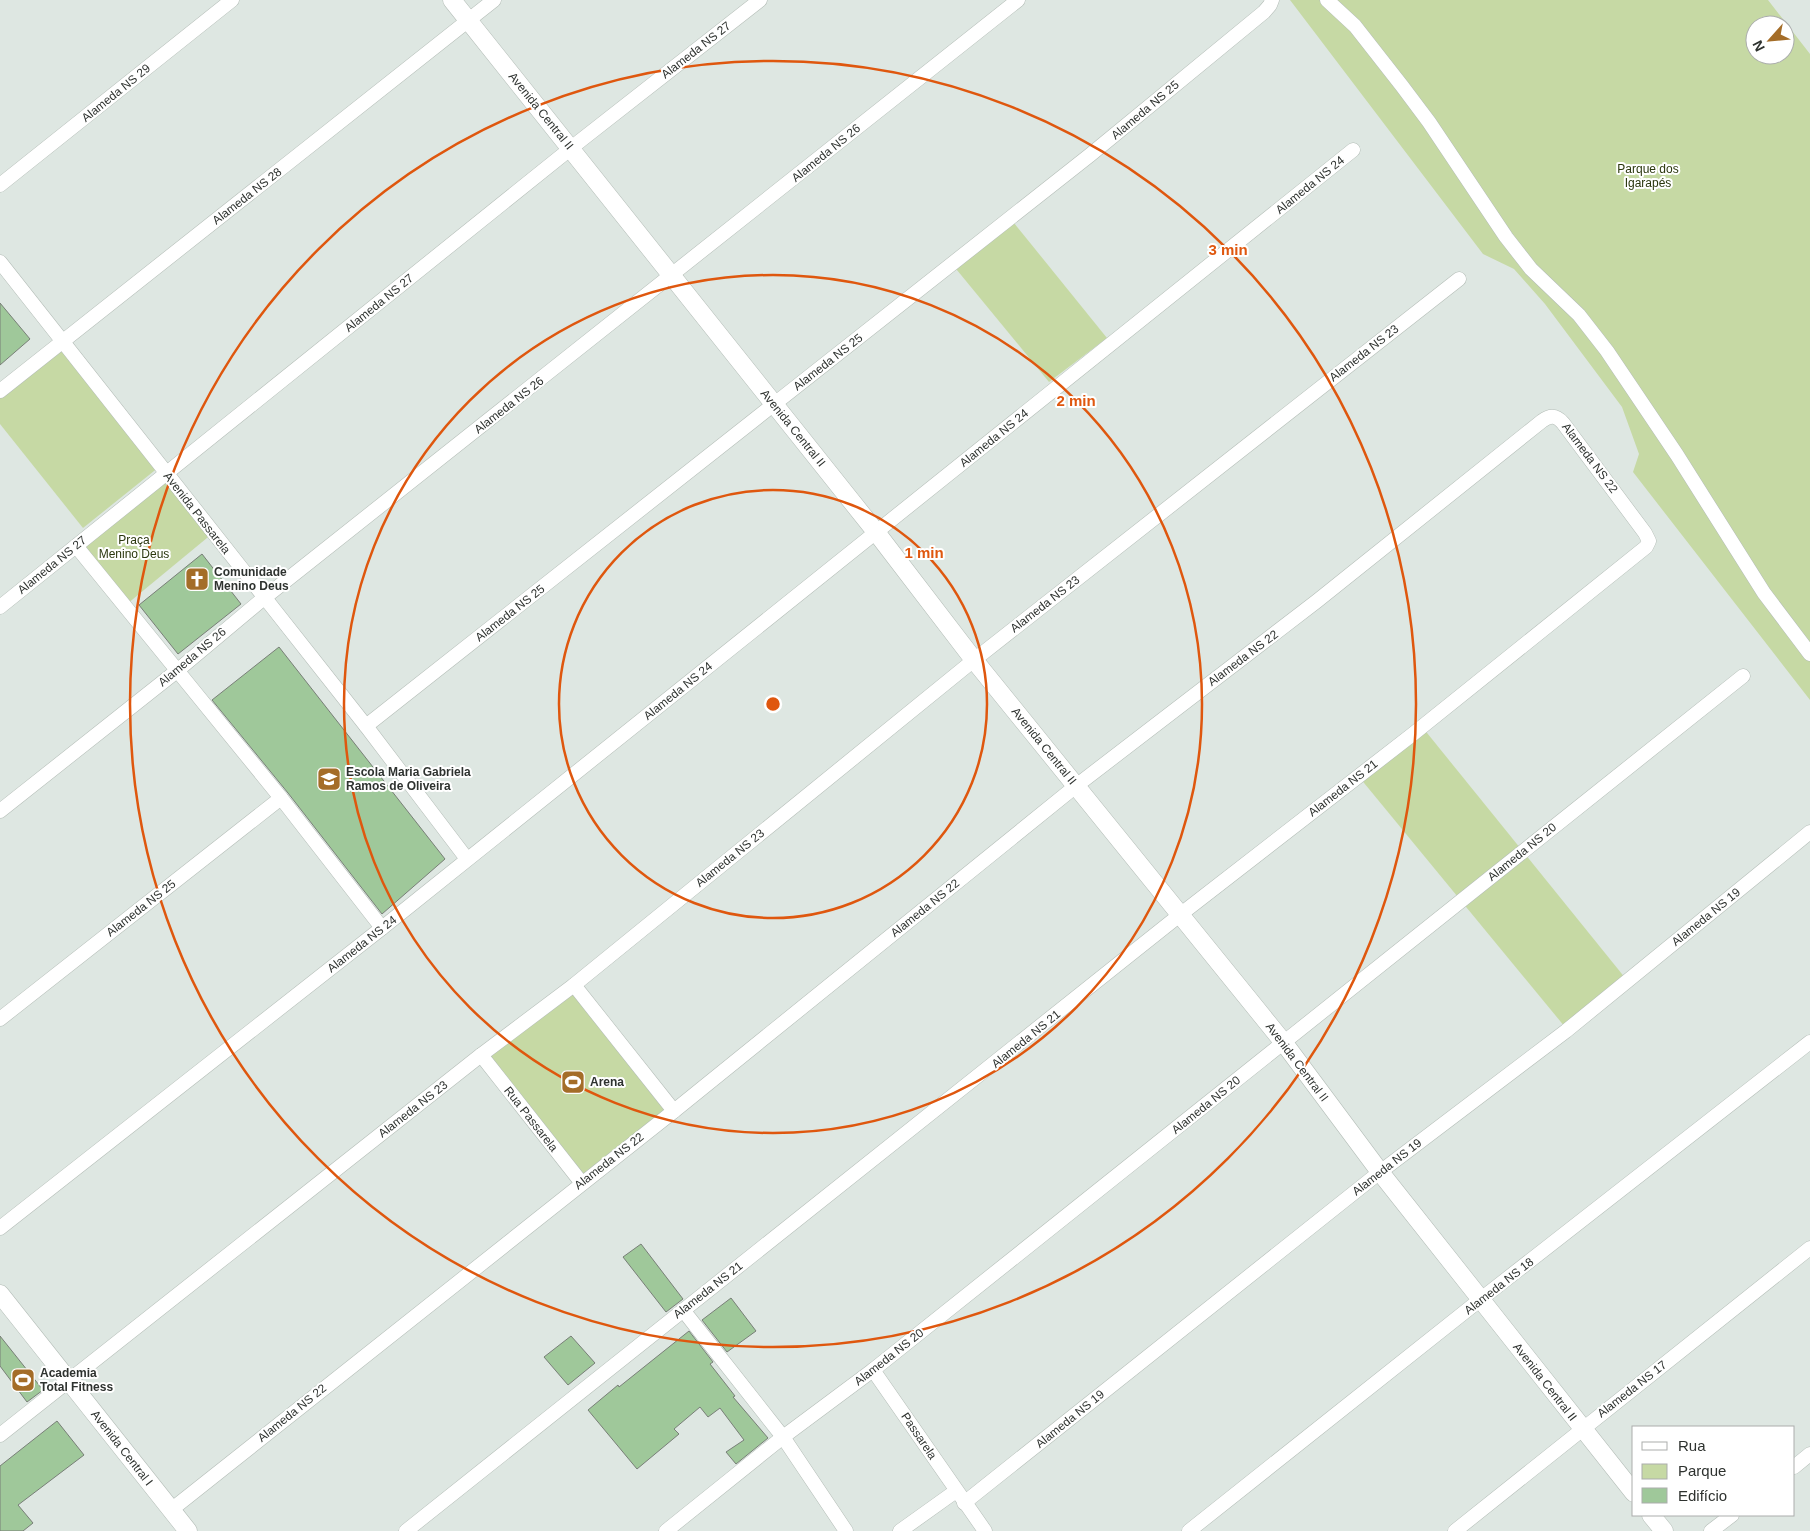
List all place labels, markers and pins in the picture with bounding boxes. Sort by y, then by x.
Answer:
place label: Comunidade Menino Deus [214,565,289,593]
church icon: Comunidade Menino Deus [184,566,210,592]
centre of rings [764,695,782,713]
place label: Escola Maria Gabriela Ramos de Oliveira [346,765,471,793]
school or university icon: Escola Maria Gabriela Ramos de Oliveira [316,766,342,792]
sports icon: Arena [560,1069,586,1095]
place label: Arena [590,1075,624,1089]
place label: Academia Total Fitness [40,1366,113,1394]
sports icon: Academia Total Fitness [10,1367,36,1393]

